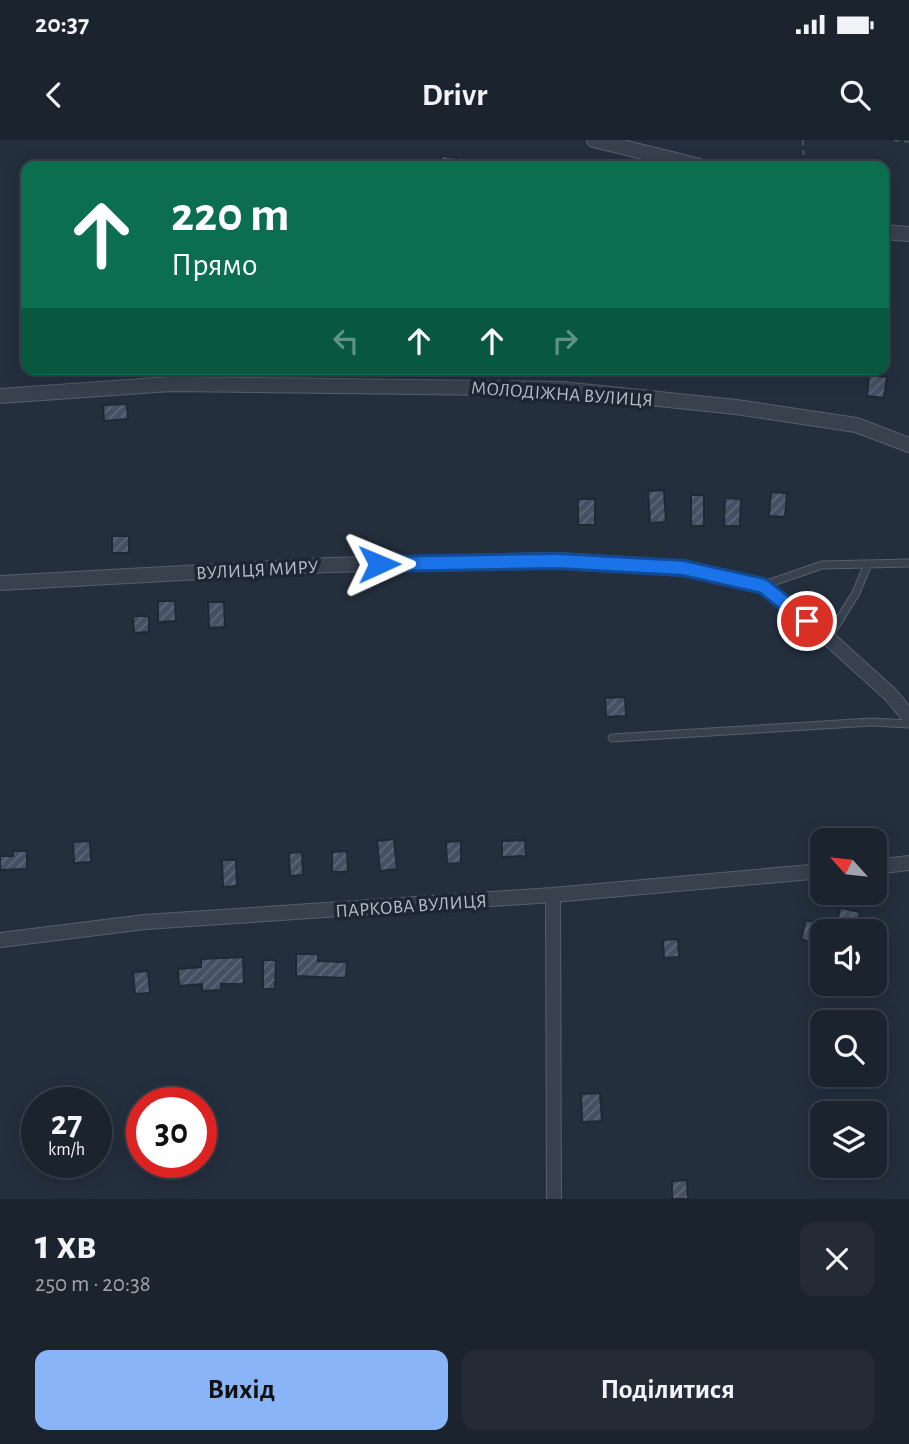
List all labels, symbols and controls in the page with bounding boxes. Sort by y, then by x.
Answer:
text: 20:37 [35,11,89,37]
icon: back [35,76,73,114]
icon: search [836,76,874,114]
text: Drivr [422,79,487,111]
icon: ahead [56,189,147,280]
text: 220 m [171,191,290,240]
text: Прямо [171,249,257,281]
icon: left [327,322,365,360]
icon: ahead [400,322,438,360]
icon: ahead [473,322,511,360]
icon: right [546,322,584,360]
street label: МОЛОДІЖНА ВУЛИЦЯ [470,379,654,410]
position arrow [342,527,416,601]
street label: ВУЛИЦЯ МИРУ [195,558,319,583]
pin [777,591,837,651]
icon: arrive [788,602,826,640]
north arrow [810,828,887,905]
map controls [810,828,887,1178]
street label: ПАРКОВА ВУЛИЦЯ [335,892,488,921]
button: sound [810,919,887,996]
button: search [810,1010,887,1087]
speed limit sign: 30 [126,1087,217,1178]
button: layers [810,1101,887,1178]
text: 27 [51,1106,82,1141]
text: km/h [48,1141,85,1159]
button: close [800,1222,874,1296]
text: 1 хв [35,1224,97,1266]
text: 250 m · 20:38 [35,1273,151,1296]
button: Вихід [35,1350,448,1430]
button: Поділитися [462,1350,874,1430]

